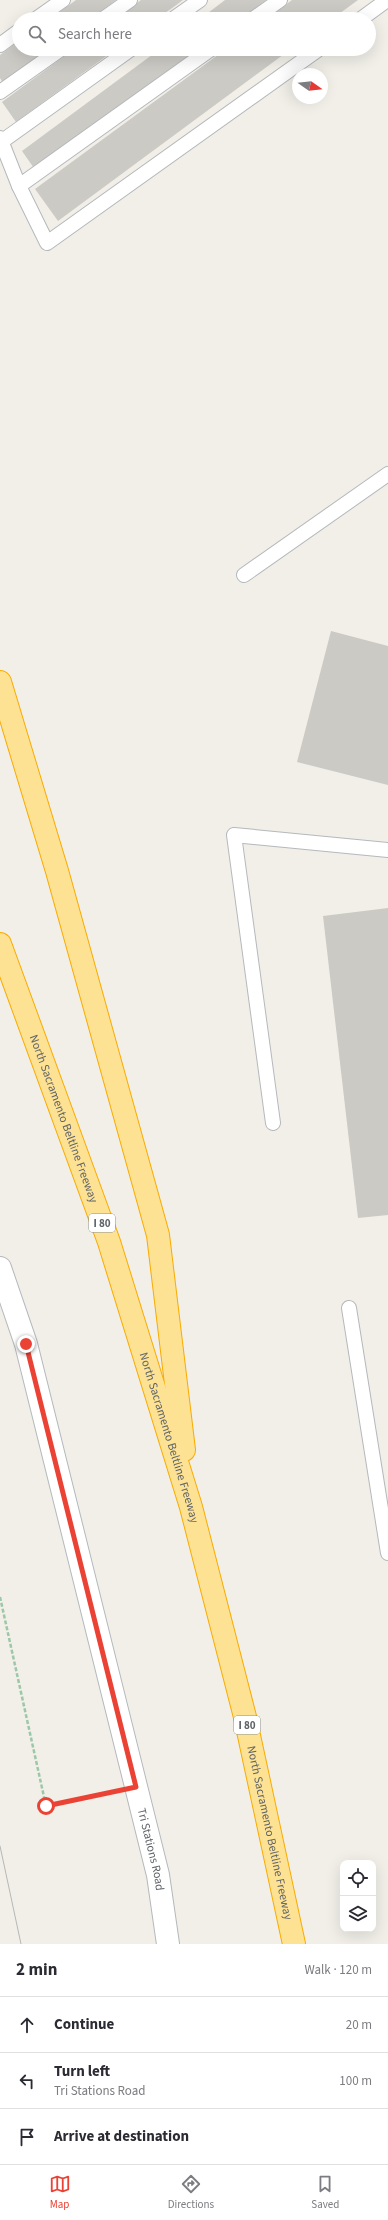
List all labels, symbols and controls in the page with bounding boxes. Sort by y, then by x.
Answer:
search box [12,12,376,56]
icon: search [26,23,48,45]
text: Search here [58,24,132,45]
north arrow [292,68,328,104]
street label: North Sacramento Beltline Freeway [25,1032,103,1205]
road number: I 80 [89,1214,115,1232]
route end [17,1335,35,1353]
street label: North Sacramento Beltline Freeway [135,1350,203,1525]
road number: I 80 [234,1716,260,1734]
street label: North Sacramento Beltline Freeway [243,1744,297,1922]
route start [37,1797,55,1815]
street label: Tri Stations Road [133,1806,169,1892]
map controls [340,1860,376,1932]
button: locate [340,1860,376,1896]
button: layers [340,1896,376,1932]
text: 2 min [16,1958,57,1982]
text: Walk · 120 m [304,1961,372,1979]
icon: ahead [16,2014,38,2036]
text: Continue [54,2014,114,2035]
text: 20 m [346,2016,372,2034]
text: Turn left [54,2061,110,2082]
icon: left [16,2070,38,2092]
text: 100 m [339,2072,372,2090]
text: Tri Stations Road [54,2082,146,2100]
icon: arrive [16,2126,38,2148]
text: Arrive at destination [54,2126,189,2147]
tab: Map [49,2173,71,2212]
tab: Directions [168,2173,214,2212]
tab: Saved [311,2173,339,2212]

